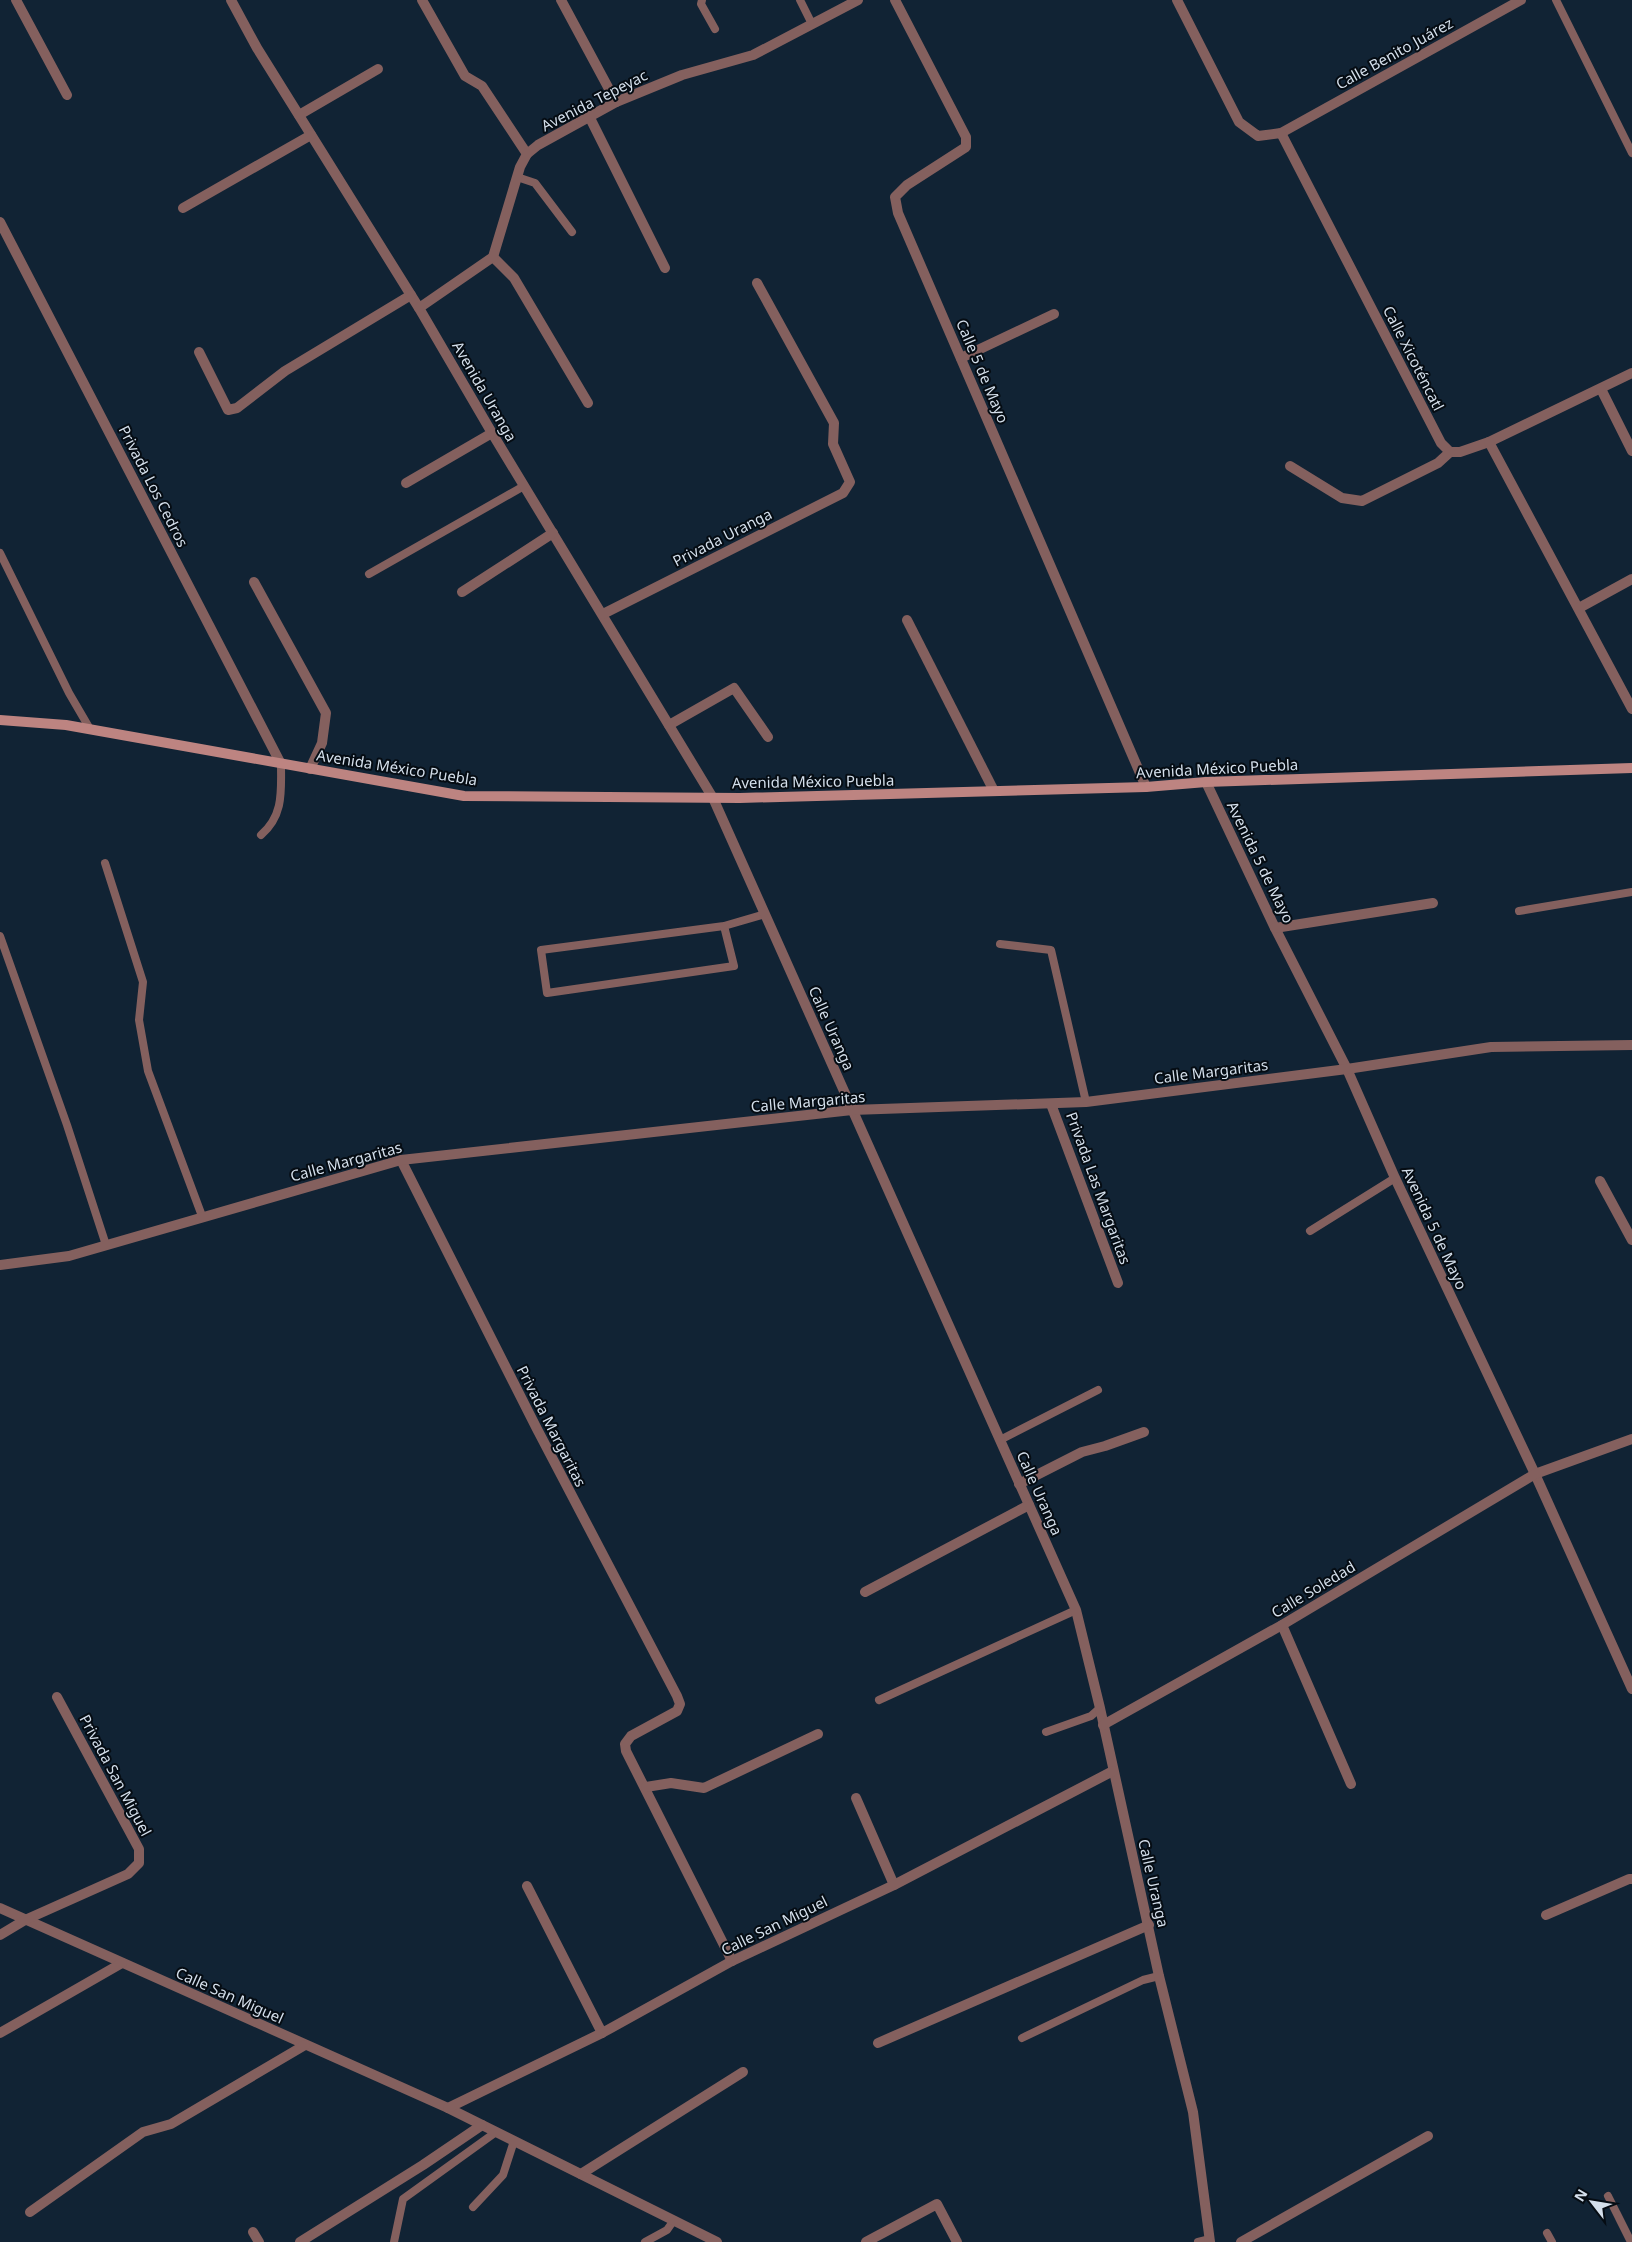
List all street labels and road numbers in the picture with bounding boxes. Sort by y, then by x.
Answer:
street label: Calle Benito Juárez [1332,13,1456,93]
street label: Avenida Tepeyac [537,65,651,135]
street label: Calle Xicoténcatl [1379,302,1449,414]
street label: Calle 5 de Mayo [952,316,1014,426]
street label: Avenida Uranga [448,337,522,445]
street label: Privada Los Cedros [115,422,193,550]
street label: Privada Uranga [669,503,775,571]
street label: Avenida México Puebla [315,744,479,790]
street label: Avenida México Puebla [1135,754,1299,782]
street label: Avenida México Puebla [732,770,894,792]
street label: Avenida 5 de Mayo [1223,798,1299,926]
street label: Calle Uranga [805,983,859,1073]
street label: Calle Margaritas [1153,1054,1269,1088]
street label: Calle Margaritas [750,1086,866,1116]
street label: Privada Las Margaritas [1062,1109,1136,1267]
street label: Calle Margaritas [288,1136,404,1186]
street label: Avenida 5 de Mayo [1398,1163,1472,1293]
street label: Privada Margaritas [513,1362,591,1490]
street label: Calle Uranga [1013,1448,1067,1538]
street label: Calle Soledad [1267,1556,1359,1622]
street label: Privada San Miguel [76,1711,156,1839]
street label: Calle Uranga [1134,1837,1174,1929]
street label: Calle San Miguel [717,1891,831,1959]
street label: Calle San Miguel [173,1962,287,2028]

